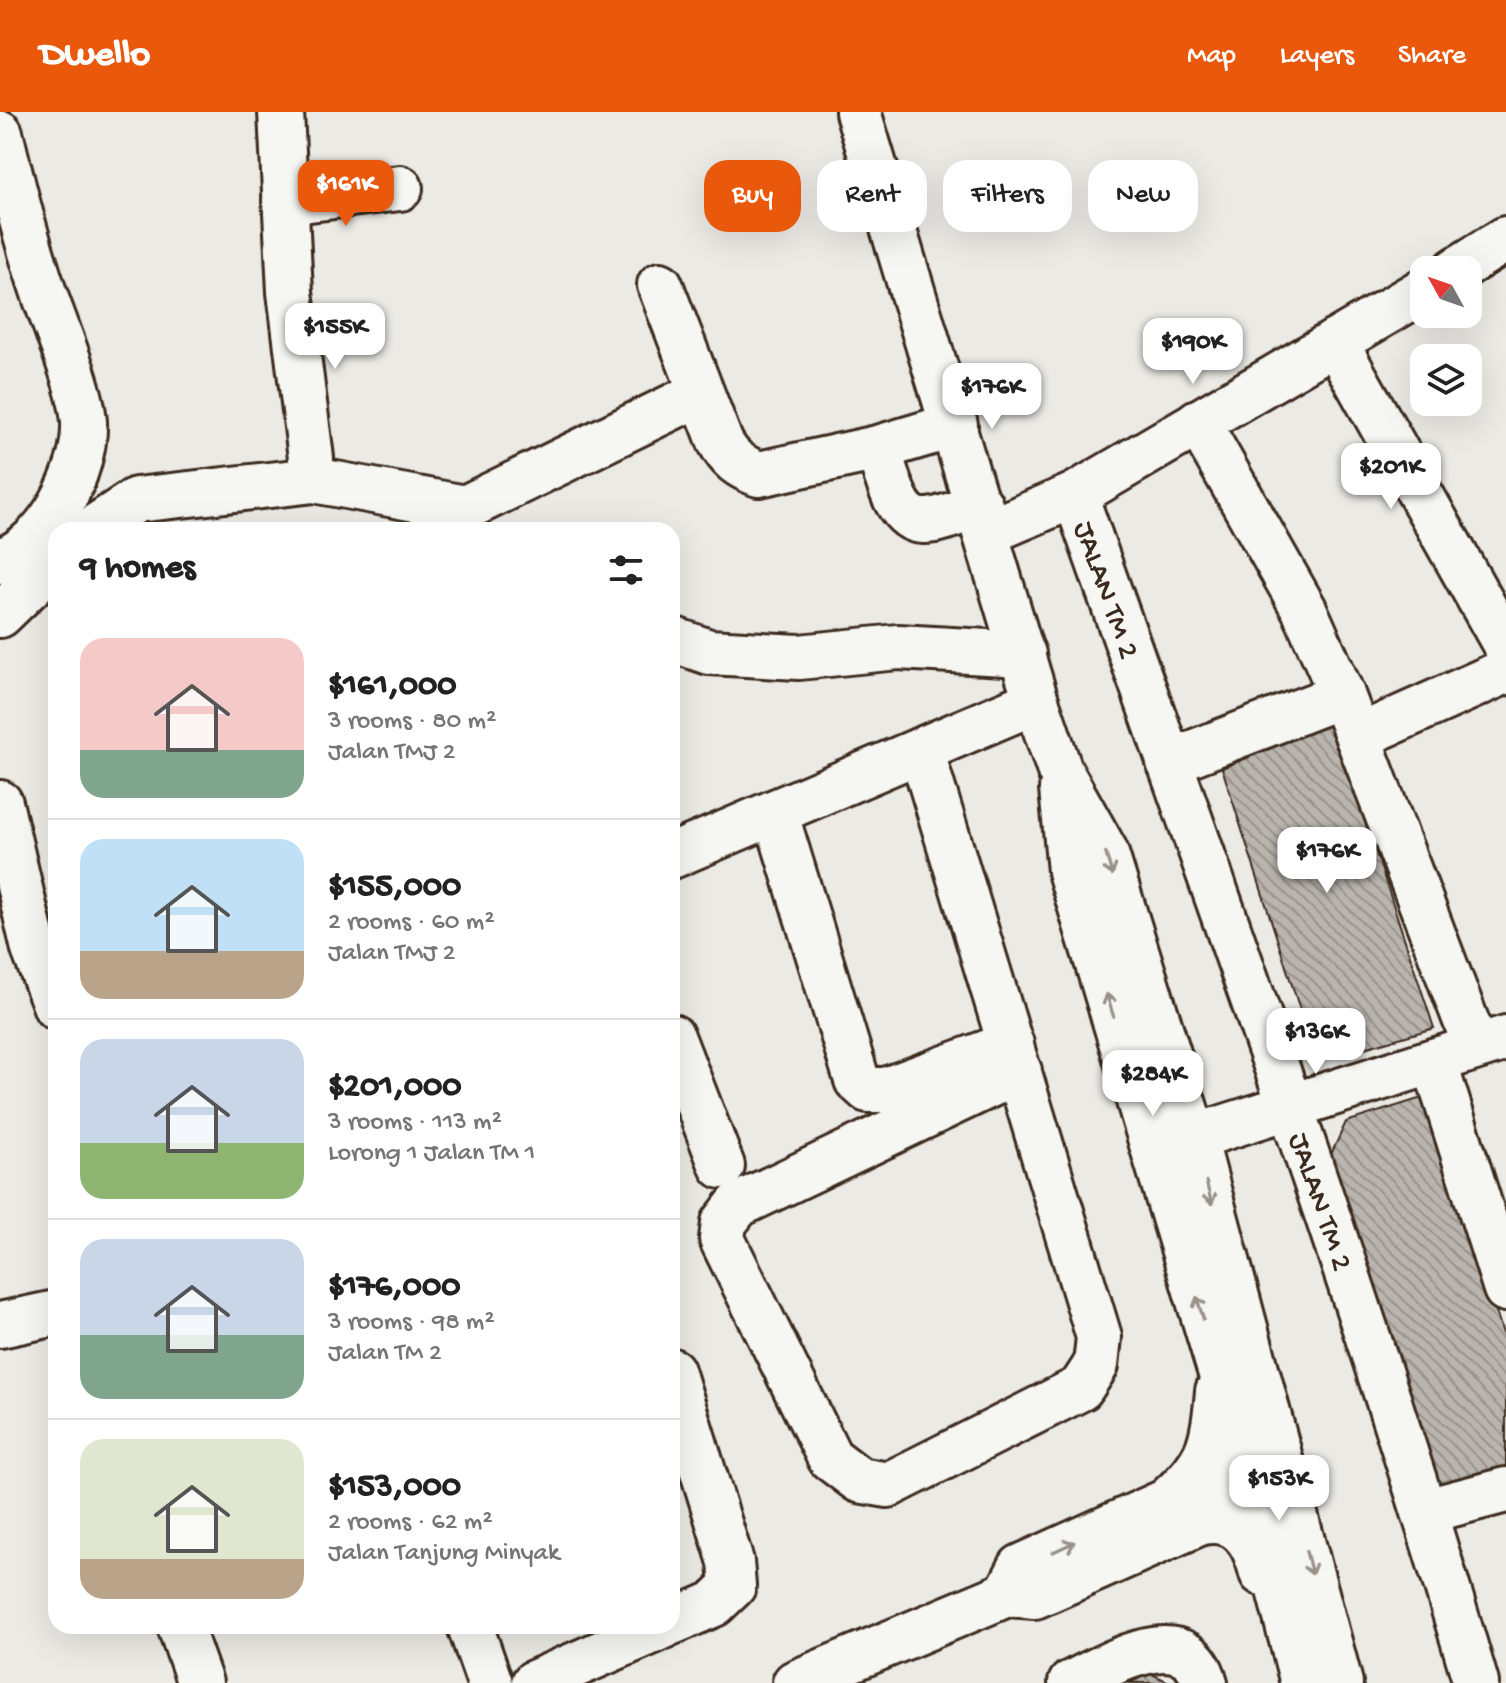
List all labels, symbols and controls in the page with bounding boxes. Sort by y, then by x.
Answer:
text: Dwello [40,34,150,78]
text: Map [1187,40,1236,73]
text: Layers [1280,40,1354,73]
text: Share [1398,40,1466,73]
pin: $161K [290,160,402,228]
chip: Buy [704,160,801,232]
chip: Rent [817,160,927,232]
chip: Filters [943,160,1072,232]
chip: New [1088,160,1198,232]
text: $161K [316,170,376,201]
north arrow [1410,256,1482,328]
map controls [1410,256,1482,416]
pin: $155K [279,303,391,371]
text: $155K [303,313,367,344]
pin: $190K [1137,318,1249,386]
text: $190K [1161,328,1225,359]
button: layers [1410,344,1482,416]
pin: $176K [936,363,1048,431]
text: $176K [960,373,1024,404]
pin: $201K [1335,443,1447,511]
text: $201K [1359,453,1423,484]
street label: JALAN TM 2 [1064,517,1145,664]
icon: filters [604,548,648,592]
text: 9 homes [80,550,195,590]
text: $161,000 [328,667,457,707]
icon: home [144,670,240,766]
text: 3 rooms · 80 m² [328,707,496,738]
text: Jalan TMJ 2 [328,738,456,769]
pin: $176K [1271,827,1383,895]
text: $176K [1295,837,1359,868]
one-way arrow [1103,851,1118,876]
text: $155,000 [328,868,461,908]
icon: home [144,871,240,967]
text: 2 rooms · 60 m² [328,908,494,939]
text: Jalan TMJ 2 [328,939,456,970]
one-way arrow [1102,993,1117,1019]
pin: $136K [1260,1008,1372,1076]
text: $136K [1284,1018,1348,1049]
pin: $284K [1097,1050,1209,1118]
text: $284K [1120,1060,1186,1091]
text: $201,000 [328,1068,462,1108]
icon: home [144,1071,240,1167]
text: 3 rooms · 113 m² [328,1108,502,1139]
street label: JALAN TM 2 [1279,1129,1358,1276]
text: Lorong 1 Jalan TM 1 [328,1139,535,1170]
one-way arrow [1202,1180,1217,1206]
text: $176,000 [328,1268,461,1308]
icon: home [144,1271,240,1367]
one-way arrow [1192,1296,1207,1322]
text: 3 rooms · 98 m² [328,1308,495,1339]
text: Jalan TM 2 [328,1339,442,1370]
pin: $153K [1223,1455,1335,1523]
text: $153K [1247,1465,1311,1496]
text: $153,000 [328,1468,461,1508]
icon: home [144,1471,240,1567]
text: 2 rooms · 62 m² [328,1508,492,1539]
text: Jalan Tanjung Minyak [328,1539,560,1570]
one-way arrow [1052,1539,1076,1554]
one-way arrow [1302,1550,1317,1576]

